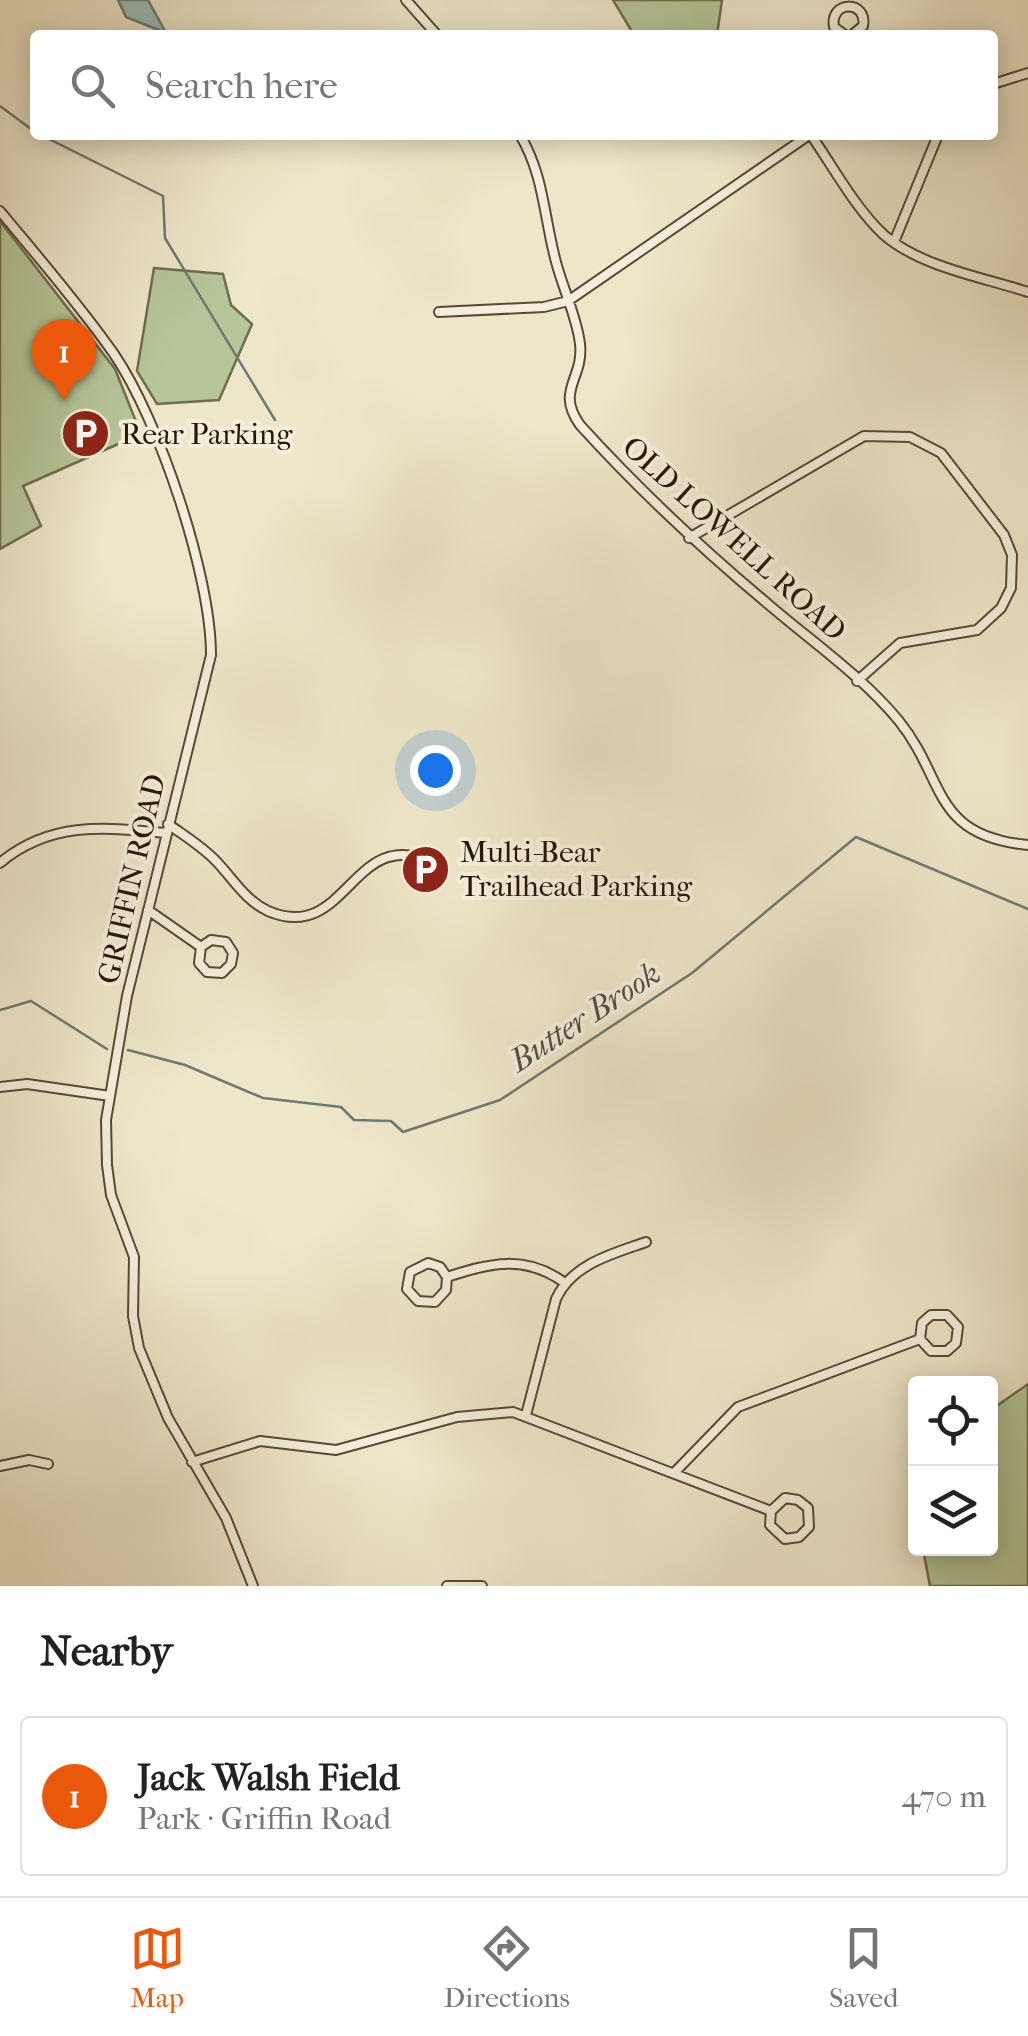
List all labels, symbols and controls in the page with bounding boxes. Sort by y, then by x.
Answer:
search box [30,30,998,140]
icon: search [65,58,120,113]
text: Search here [145,63,338,108]
pin: 1 [32,318,96,401]
parking icon: Rear Parking [60,408,112,460]
place label: Rear Parking [121,417,293,452]
street label: OLD LOWELL ROAD [615,429,853,649]
your location [410,745,461,796]
street label: GRIFFIN ROAD [91,771,173,987]
place label: Multi-Bear Trailhead Parking [460,835,693,904]
parking icon: Multi-Bear Trailhead Parking [399,843,451,895]
water label: Butter Brook [501,955,667,1080]
map controls [908,1376,998,1556]
button: locate [908,1376,998,1466]
button: layers [908,1466,998,1556]
text: Nearby [40,1627,172,1676]
text: Jack Walsh Field [137,1755,399,1800]
text: 1 [69,1778,80,1815]
text: 470 m [902,1778,986,1815]
text: Park · Griffin Road [137,1800,391,1837]
tab: Map [130,1921,185,2014]
tab: Directions [444,1921,570,2014]
tab: Saved [829,1921,898,2014]

